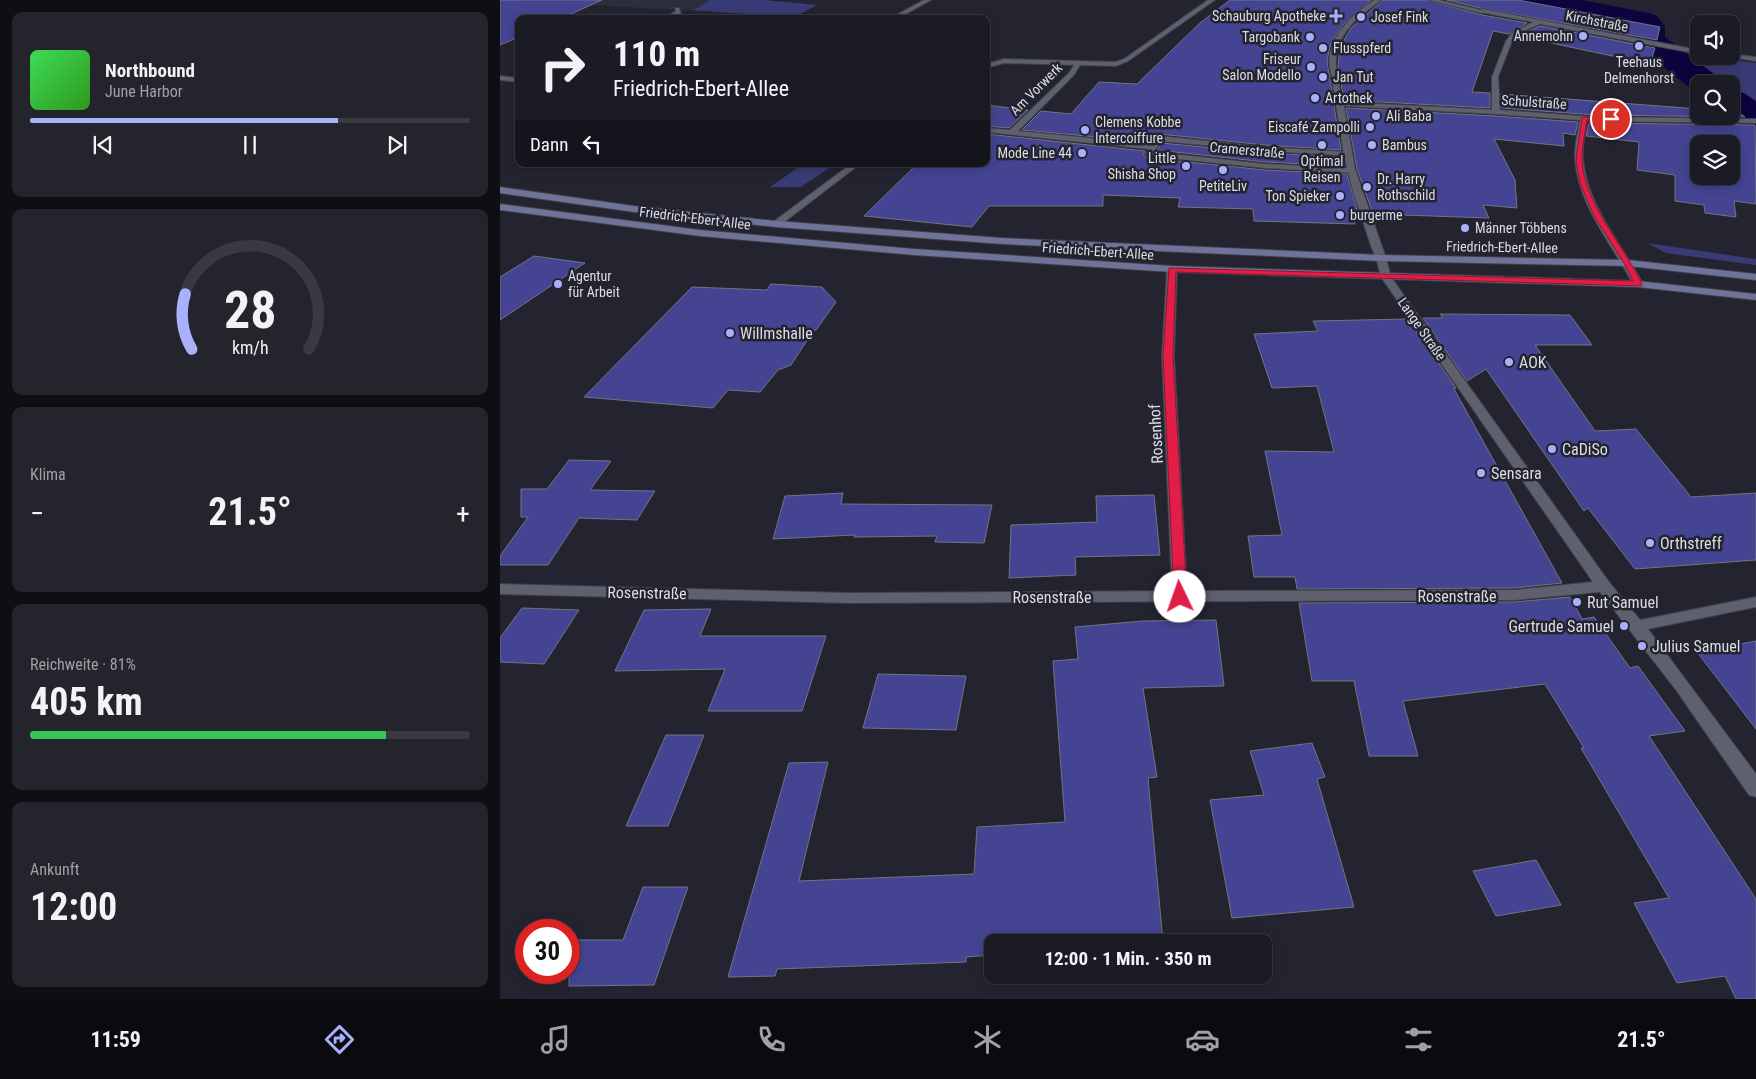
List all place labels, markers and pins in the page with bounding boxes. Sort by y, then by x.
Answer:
place label: Schauburg Apotheke [1212,8,1326,24]
place label: Josef Fink [1371,9,1429,25]
marker: Schauburg Apotheke [1330,10,1342,22]
marker: Josef Fink [1355,11,1367,23]
place label: Annemohn [1514,28,1573,44]
place label: Targobank [1242,29,1301,45]
marker: Annemohn [1577,30,1589,42]
marker: Targobank [1304,31,1316,43]
place label: Flusspferd [1333,40,1391,56]
marker: Teehaus Delmenhorst [1633,40,1645,52]
marker: Flusspferd [1317,42,1329,54]
place label: Friseur Salon Modello [1222,51,1301,83]
place label: Teehaus Delmenhorst [1604,54,1674,86]
marker: Friseur Salon Modello [1305,61,1317,73]
place label: Jan Tut [1333,69,1374,85]
marker: Jan Tut [1317,71,1329,83]
place label: Artothek [1325,90,1373,106]
marker: Artothek [1309,92,1321,104]
pin [1590,98,1632,140]
place label: Ali Baba [1386,108,1432,124]
marker: Ali Baba [1370,110,1382,122]
place label: Clemens Kobbe Intercoiffure [1095,114,1181,146]
place label: Eiscafé Zampolli [1268,119,1360,135]
marker: Eiscafé Zampolli [1364,121,1376,133]
marker: Clemens Kobbe Intercoiffure [1079,124,1091,136]
place label: Bambus [1382,137,1427,153]
marker: Optimal Reisen [1316,139,1328,151]
marker: Bambus [1366,139,1378,151]
place label: Mode Line 44 [997,145,1072,161]
marker: Mode Line 44 [1076,147,1088,159]
place label: Little Shisha Shop [1108,150,1176,182]
place label: Optimal Reisen [1300,153,1344,185]
marker: Little Shisha Shop [1180,160,1192,172]
marker: PetiteLiv [1217,164,1229,176]
place label: Dr. Harry Rothschild [1377,171,1435,203]
place label: PetiteLiv [1199,178,1247,194]
marker: Dr. Harry Rothschild [1361,181,1373,193]
place label: Ton Spieker [1265,188,1330,204]
marker: Ton Spieker [1334,190,1346,202]
place label: burgerme [1350,207,1403,223]
marker: burgerme [1334,209,1346,221]
place label: Männer Többens [1475,220,1567,236]
marker: Männer Többens [1459,222,1471,234]
place label: Agentur für Arbeit [568,268,620,300]
marker: Agentur für Arbeit [552,278,564,290]
place label: Willmshalle [740,324,813,343]
marker: Willmshalle [724,327,736,339]
place label: AOK [1519,353,1547,372]
marker: AOK [1503,356,1515,368]
place label: CaDiSo [1562,440,1608,459]
marker: CaDiSo [1546,443,1558,455]
place label: Sensara [1491,464,1542,483]
marker: Sensara [1475,467,1487,479]
place label: Orthstreff [1660,534,1722,553]
marker: Orthstreff [1644,537,1656,549]
place label: Rut Samuel [1587,593,1659,612]
marker: Rut Samuel [1571,596,1583,608]
place label: Gertrude Samuel [1508,617,1614,636]
marker: Gertrude Samuel [1618,620,1630,632]
place label: Julius Samuel [1652,637,1740,656]
marker: Julius Samuel [1636,640,1648,652]

